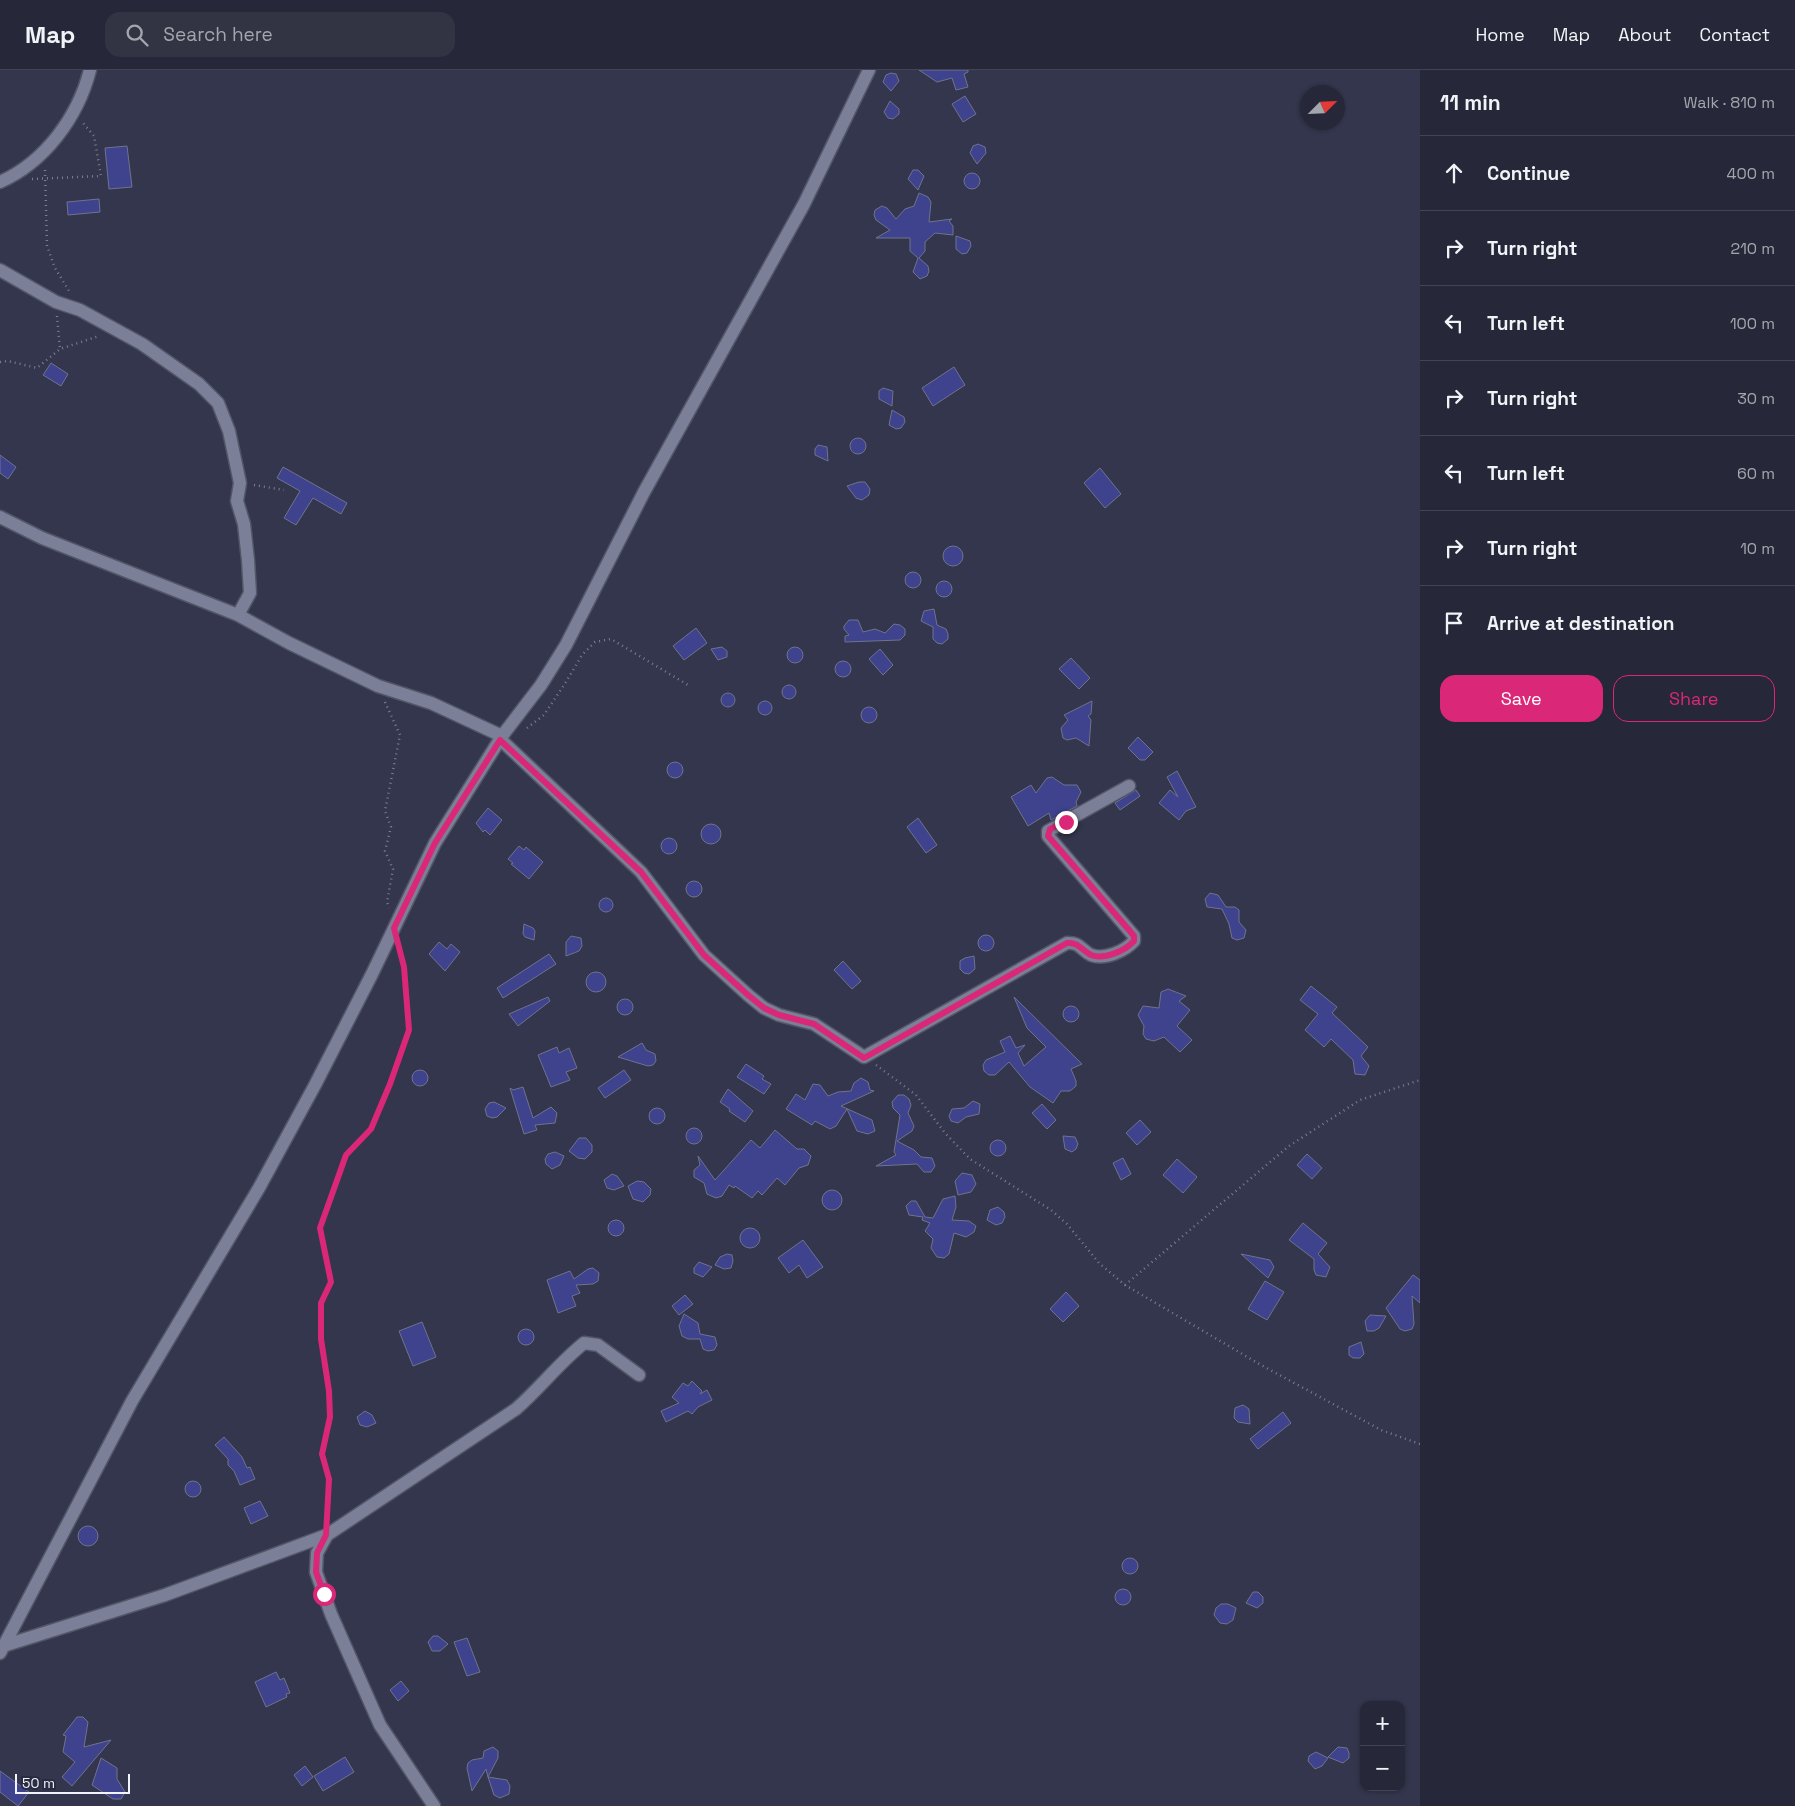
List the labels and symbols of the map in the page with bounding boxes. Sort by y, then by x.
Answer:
north arrow [1300,85,1345,130]
route end [1055,811,1078,834]
route start [313,1583,336,1606]
scale bar [15,1771,130,1794]

